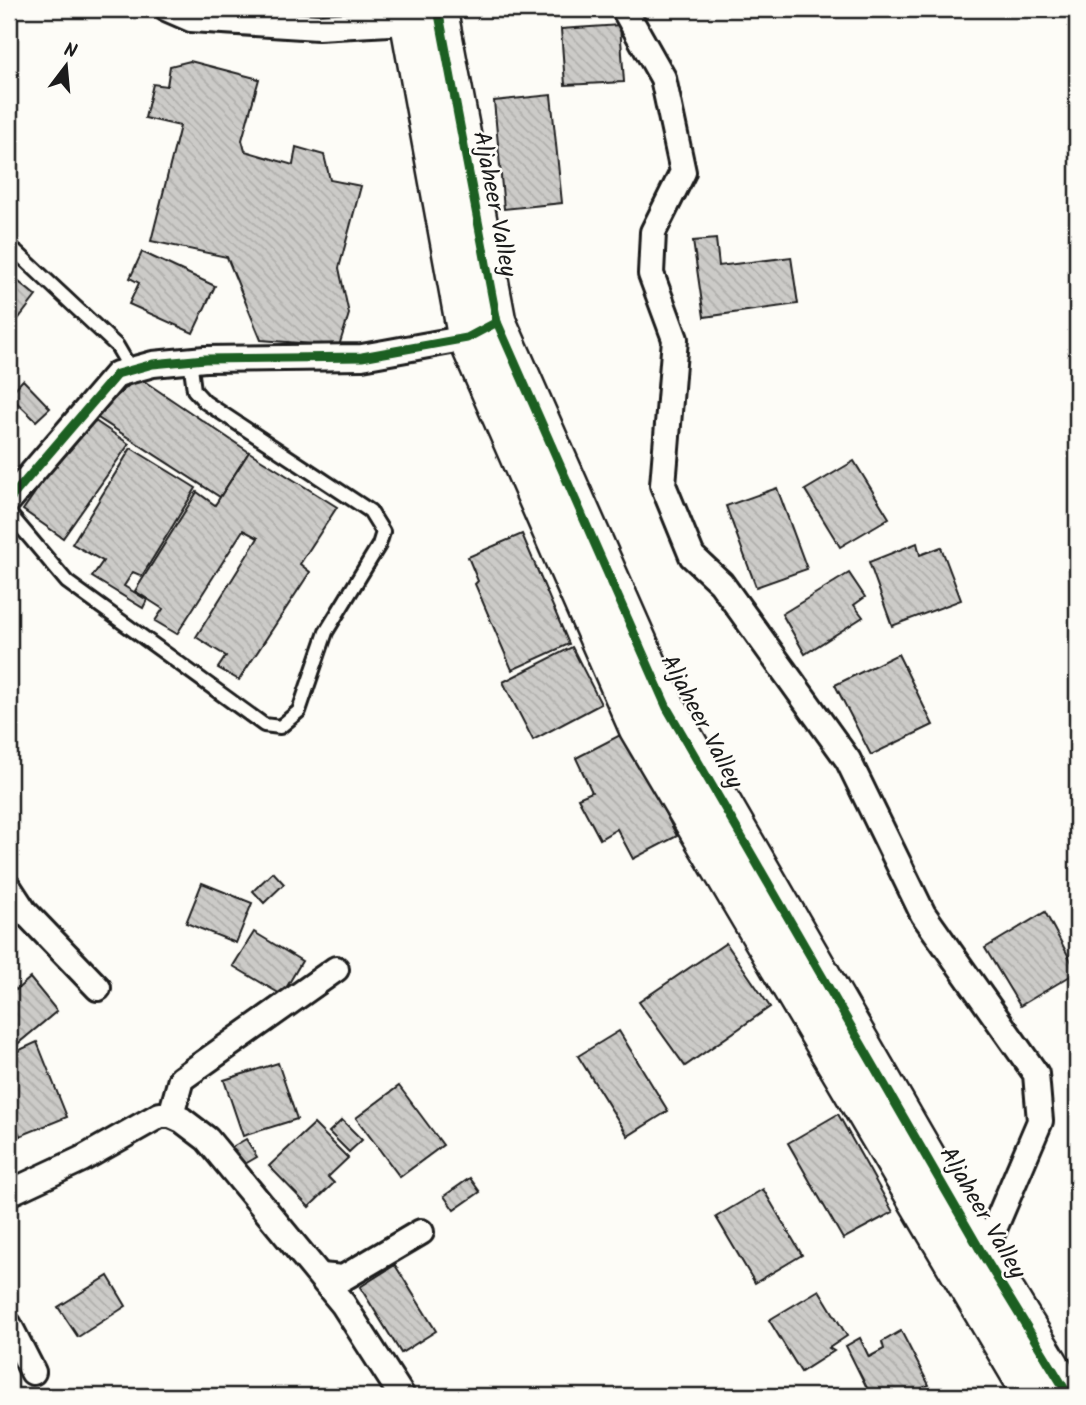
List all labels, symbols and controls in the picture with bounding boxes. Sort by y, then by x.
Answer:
north arrow [32,32,102,102]
text: N [60,36,80,68]
street label: Aljaheer Valley [461,128,527,281]
street label: Aljaheer Valley [649,648,753,797]
street label: Aljaheer Valley [928,1139,1036,1287]

